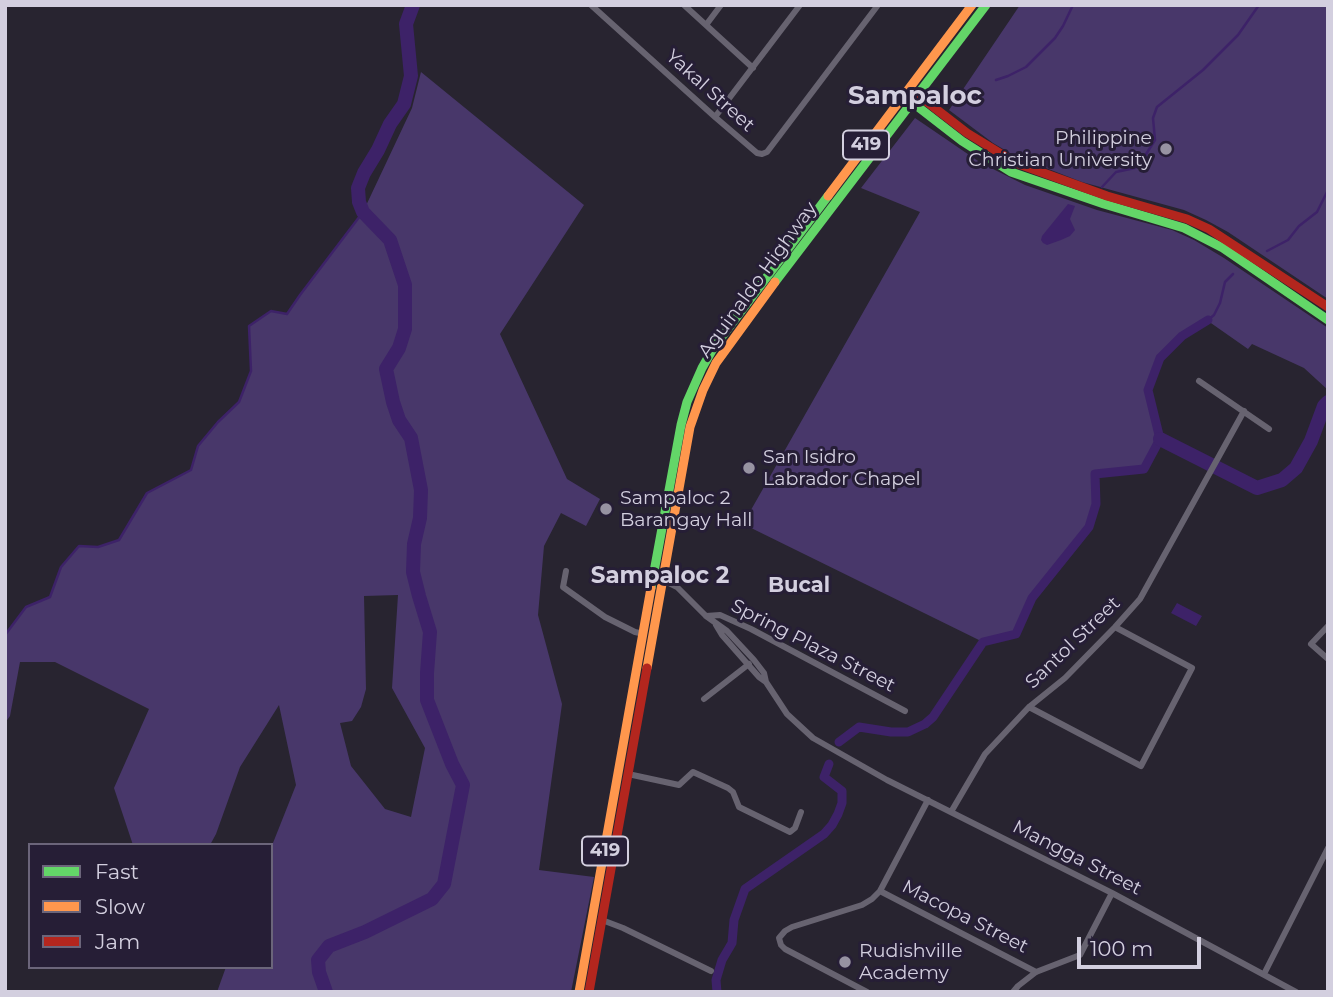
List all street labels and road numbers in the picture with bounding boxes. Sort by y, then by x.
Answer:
street label: Yakal Street [661,45,759,137]
road number: 419 [843,130,889,160]
street label: Aguinaldo Highway [694,198,822,362]
street label: Santol Street [1021,592,1125,694]
street label: Spring Plaza Street [727,595,899,697]
street label: Mangga Street [1009,816,1145,900]
road number: 419 [582,836,628,866]
street label: Macopa Street [898,875,1032,959]

